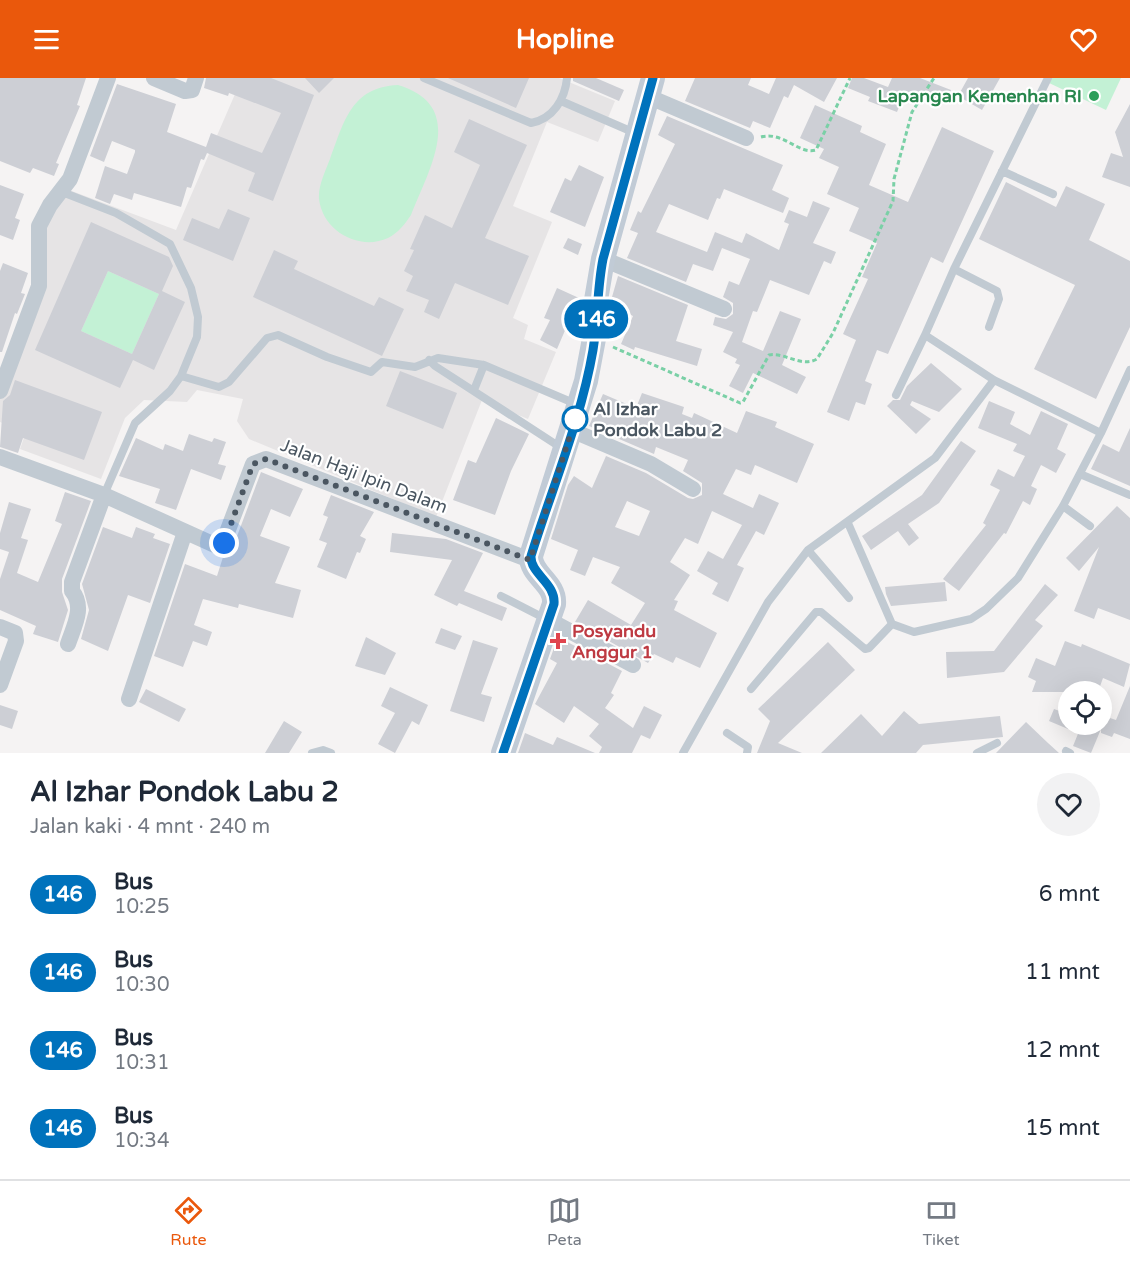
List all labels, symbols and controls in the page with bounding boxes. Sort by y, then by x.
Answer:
icon: menu [30,23,63,56]
text: Hopline [516,23,614,56]
icon: heart [1067,23,1100,56]
place label: Lapangan Kemenhan RI [877,85,1082,107]
marker: Lapangan Kemenhan RI [1087,89,1101,103]
line badge: 146 [562,300,630,338]
text: 146 [576,307,616,332]
place label: Al Izhar Pondok Labu 2 [593,398,722,441]
marker: Al Izhar Pondok Labu 2 [562,406,588,432]
street label: Jalan Haji Ipin Dalam [277,434,451,518]
your location [209,528,239,558]
place label: Posyandu Anggur 1 [572,620,656,663]
marker: Posyandu Anggur 1 [549,632,567,650]
map controls [1058,681,1112,735]
button: locate [1058,681,1112,735]
button: heart [1037,773,1100,836]
text: Al Izhar Pondok Labu 2 [30,775,339,809]
text: Jalan kaki · 4 mnt · 240 m [30,815,270,839]
text: Bus [114,869,153,895]
text: 6 mnt [1039,881,1100,907]
text: 146 [43,882,83,907]
text: 10:25 [114,895,169,919]
text: Bus [114,947,153,973]
text: 11 mnt [1025,959,1100,985]
text: 146 [43,960,83,985]
text: 10:30 [114,973,169,997]
text: Bus [114,1025,153,1051]
text: 12 mnt [1025,1037,1100,1063]
text: 146 [43,1038,83,1063]
text: 10:31 [114,1051,169,1075]
text: Bus [114,1103,153,1129]
text: 15 mnt [1025,1115,1100,1141]
text: 146 [43,1116,83,1141]
text: 10:34 [114,1129,169,1153]
tab: Rute [170,1194,207,1250]
tab: Peta [547,1194,582,1250]
tab: Tiket [922,1194,960,1250]

